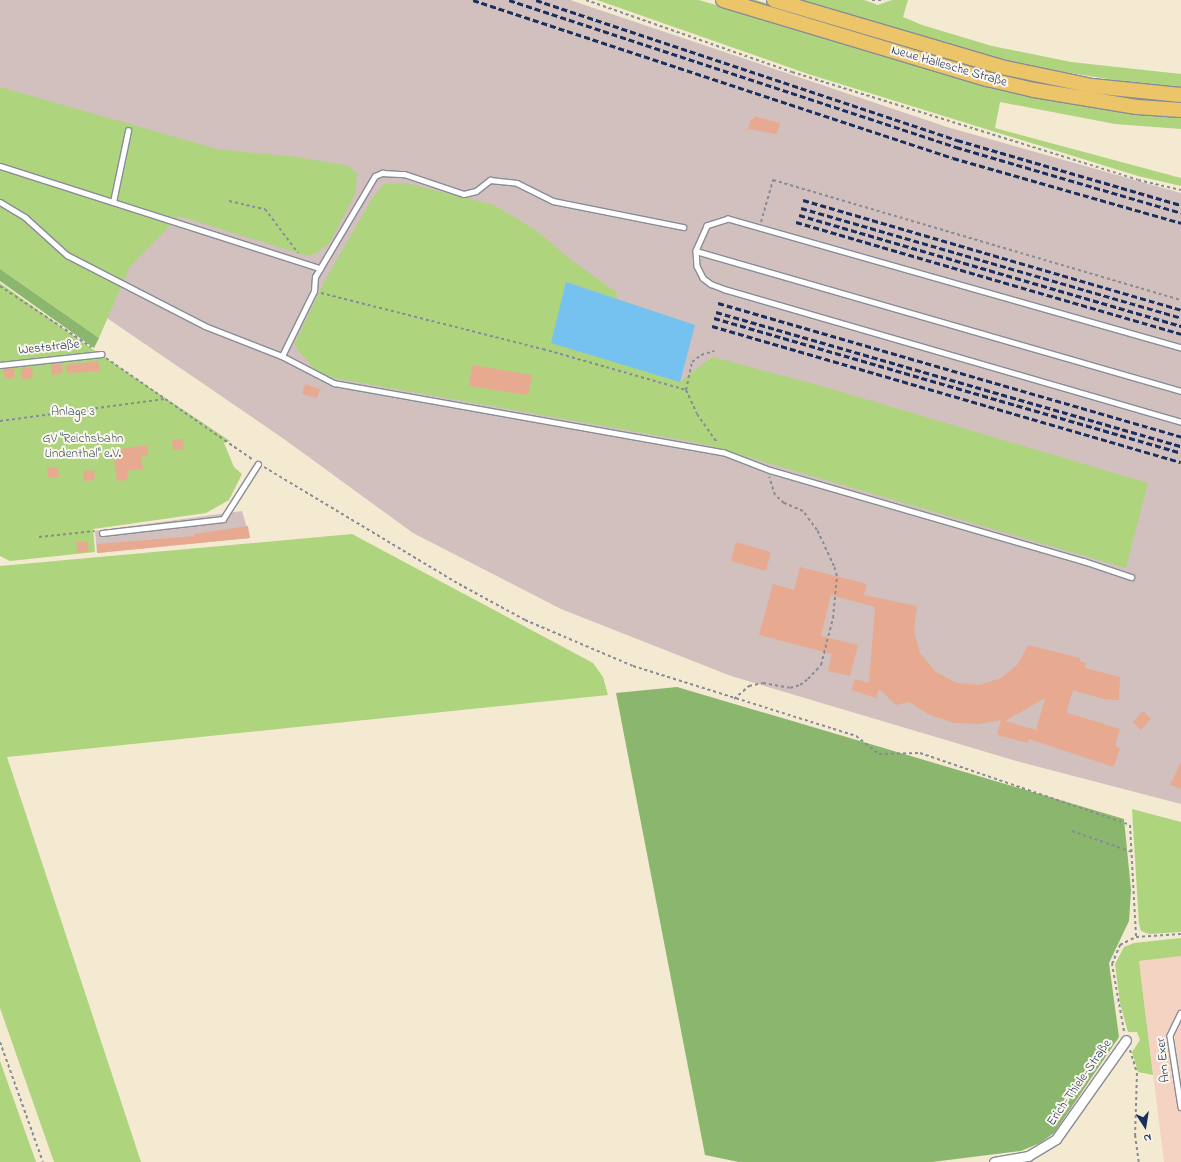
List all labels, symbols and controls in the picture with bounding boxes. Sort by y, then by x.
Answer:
street label: Neue Hallesche Straße [889,43,1009,91]
street label: Weststraße [18,337,80,359]
park label: Anlage 3 [51,404,95,420]
park label: GV "Reichsbahn Lindenthal" e.V. [43,432,123,463]
street label: Erich-Thiele-Straße [1044,1037,1116,1129]
street label: Am Exer [1154,1037,1174,1083]
north arrow [1125,1106,1165,1146]
text: N [1142,1129,1153,1146]

